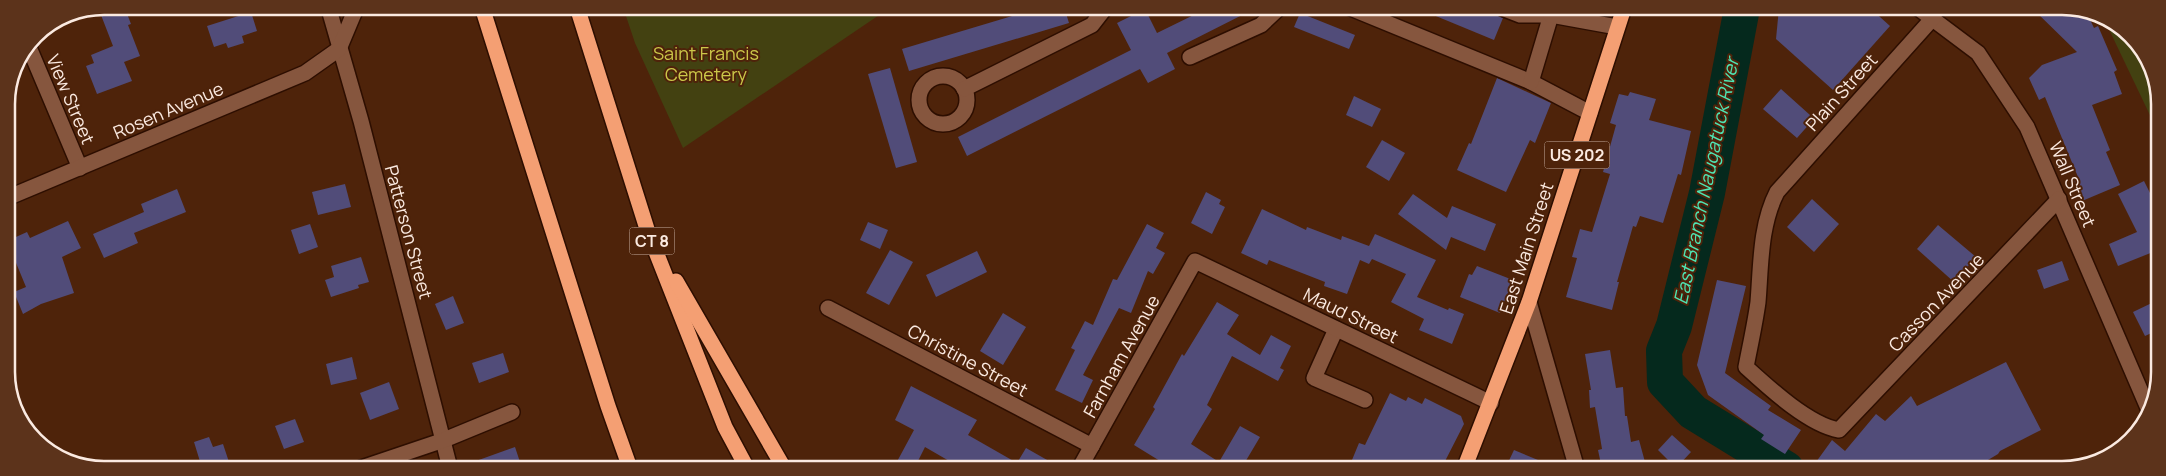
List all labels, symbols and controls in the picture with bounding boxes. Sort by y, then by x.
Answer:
park label: Saint Francis Cemetery [653,41,759,86]
street label: Plain Street [1800,48,1882,136]
street label: View Street [41,51,101,147]
water label: East Branch Naugatuck River [1667,53,1745,307]
street label: Rosen Avenue [109,76,227,144]
street label: Wall Street [2044,137,2102,231]
road number: US 202 [1544,142,1610,168]
street label: Patterson Street [380,162,438,302]
street label: East Main Street [1493,179,1559,317]
road number: CT 8 [630,228,674,255]
street label: Casson Avenue [1883,248,1989,356]
street label: Maud Street [1299,282,1403,348]
street label: Farnham Avenue [1077,290,1165,422]
street label: Christine Street [904,318,1032,402]

